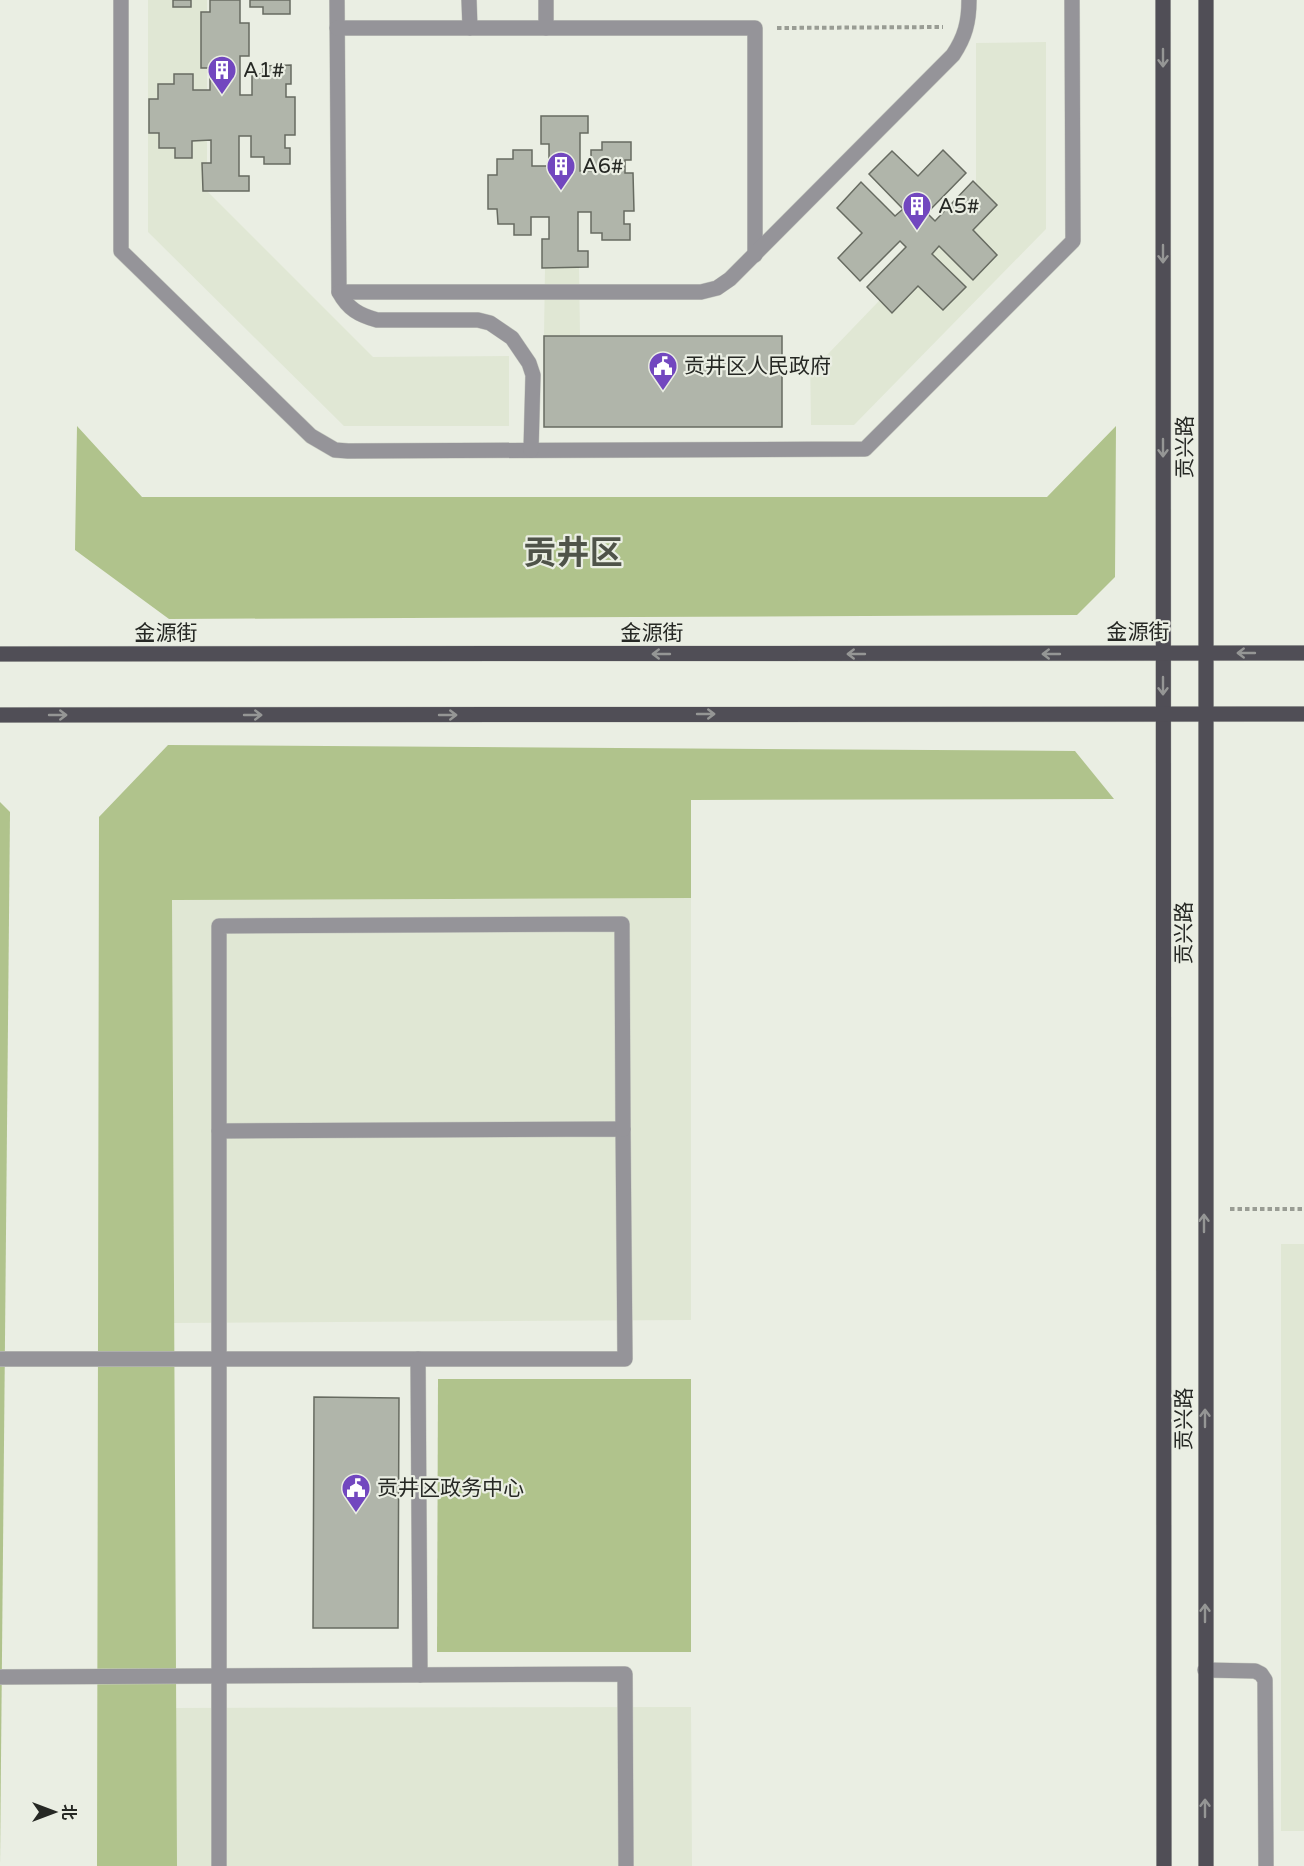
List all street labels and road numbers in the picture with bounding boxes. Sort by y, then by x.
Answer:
street label: 贡兴路 [1173,416,1198,479]
street label: 金源街 [1107,620,1170,645]
street label: 金源街 [135,621,198,646]
street label: 金源街 [621,621,684,646]
street label: 贡兴路 [1172,902,1197,965]
street label: 贡兴路 [1172,1388,1197,1451]

